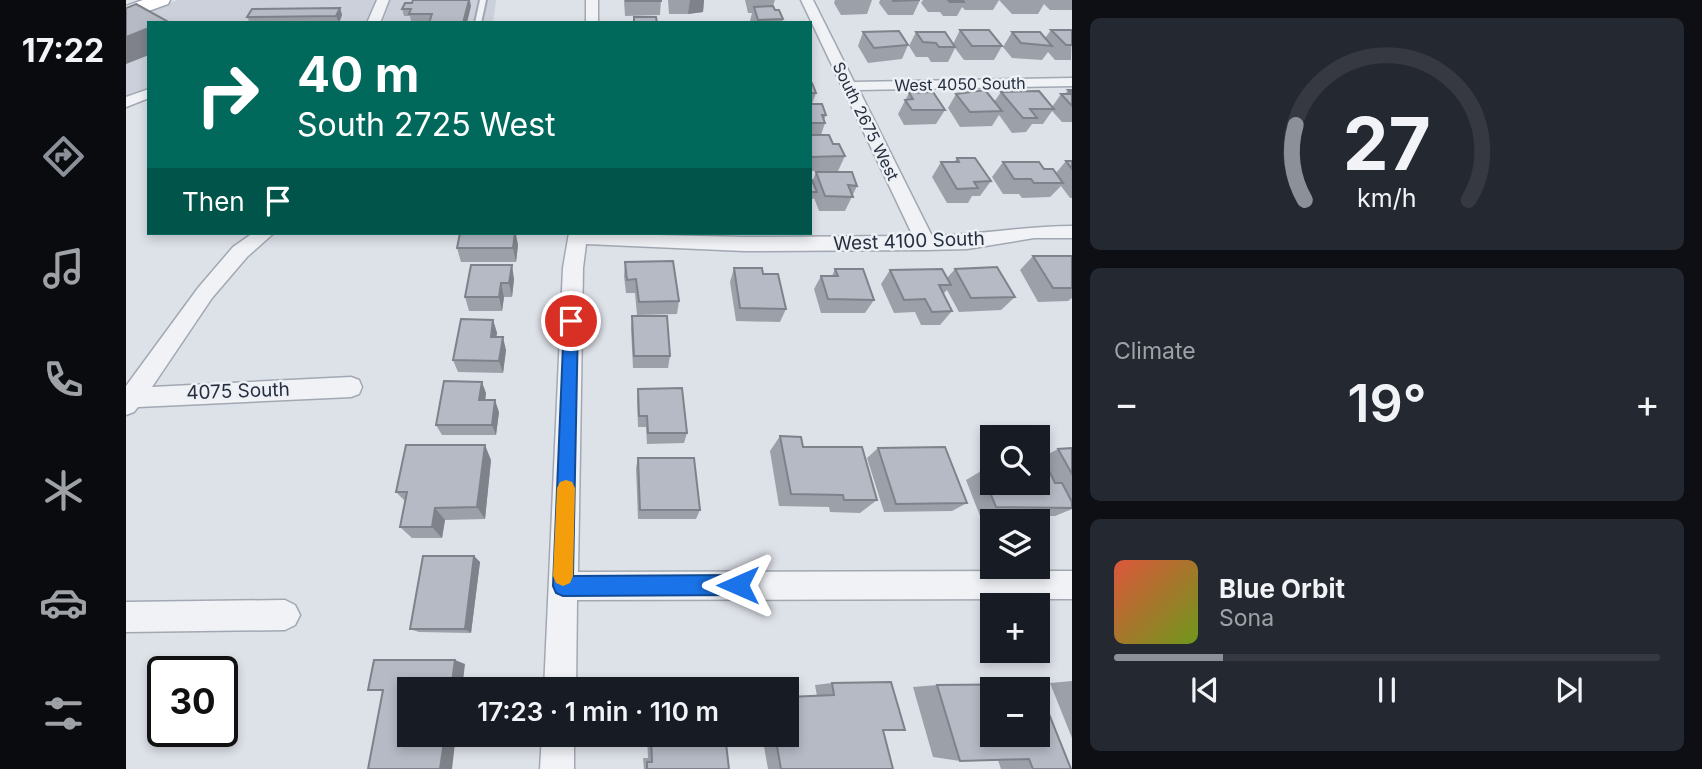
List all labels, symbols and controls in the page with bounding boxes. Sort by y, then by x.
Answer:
text: 17:22 [22,31,104,70]
text: 40 m [297,45,420,104]
icon: right [182,49,273,140]
street label: South 2675 West [829,59,903,183]
street label: West 4050 South [894,73,1026,95]
text: 27 [1343,100,1431,189]
text: South 2725 West [297,105,556,144]
icon: directions [39,132,88,181]
icon: arrive [259,182,297,220]
text: km/h [1357,183,1417,213]
text: Then [182,186,245,217]
street label: West 4100 South [833,227,985,255]
icon: music [39,244,88,293]
pin [541,291,601,351]
icon: arrive [552,302,590,340]
text: Climate [1114,337,1196,365]
icon: phone [39,355,88,404]
text: 19° [1347,372,1427,435]
street label: 4075 South [186,378,290,404]
text: − [1114,380,1139,426]
text: + [1635,380,1660,426]
map controls [980,425,1050,747]
button: search [980,425,1050,495]
icon: climate [39,466,88,515]
button: layers [980,509,1050,579]
position arrow [701,548,775,622]
text: Blue Orbit [1219,573,1345,604]
icon: car [39,578,88,627]
button: + [980,593,1050,663]
text: Sona [1219,604,1274,632]
speed limit sign: 30 [147,656,238,747]
icon: previous [1186,671,1224,709]
icon: pause [1368,671,1406,709]
icon: next [1550,671,1588,709]
button: − [980,677,1050,747]
icon: filters [39,689,88,738]
text: 17:23 · 1 min · 110 m [477,696,719,727]

